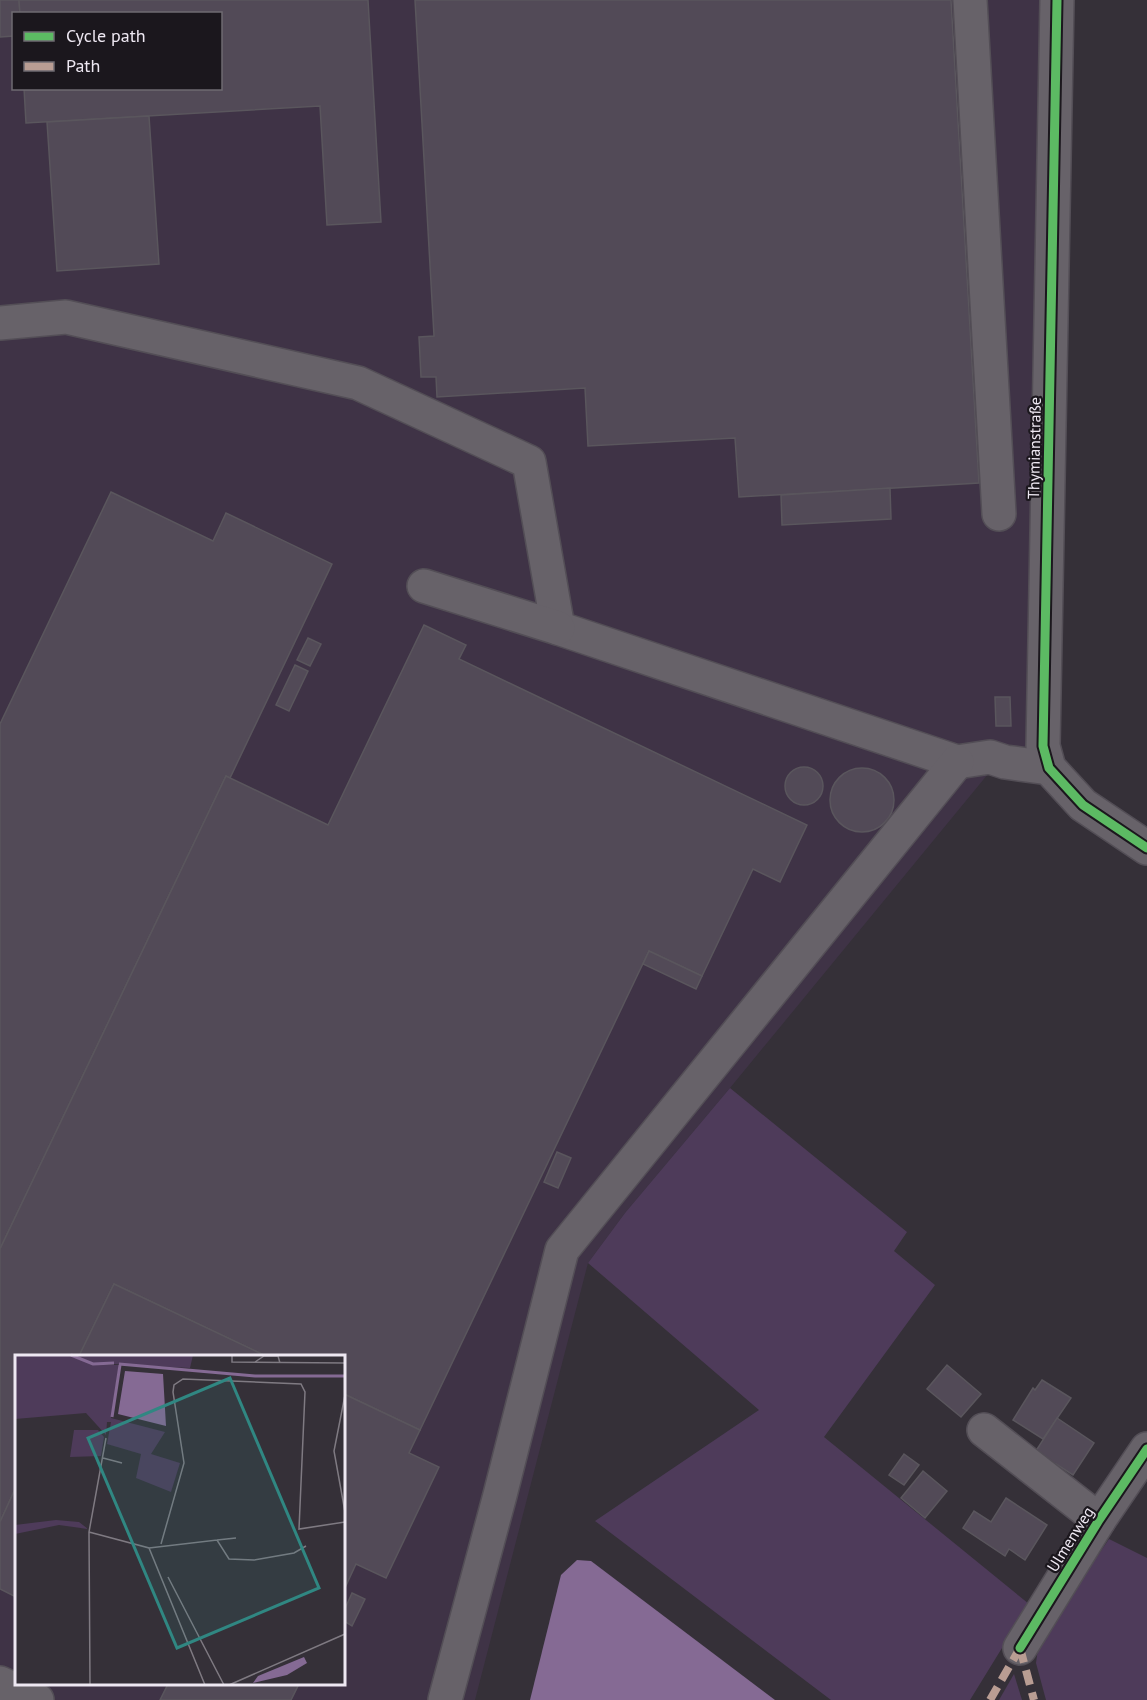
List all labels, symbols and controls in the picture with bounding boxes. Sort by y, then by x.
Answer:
legend [12,12,222,90]
text: Cycle path [66,24,146,47]
text: Path [66,54,100,77]
street label: Thymianstraße [1023,397,1045,499]
inset map [15,1355,345,1685]
street label: Ulmenweg [1042,1503,1098,1575]

